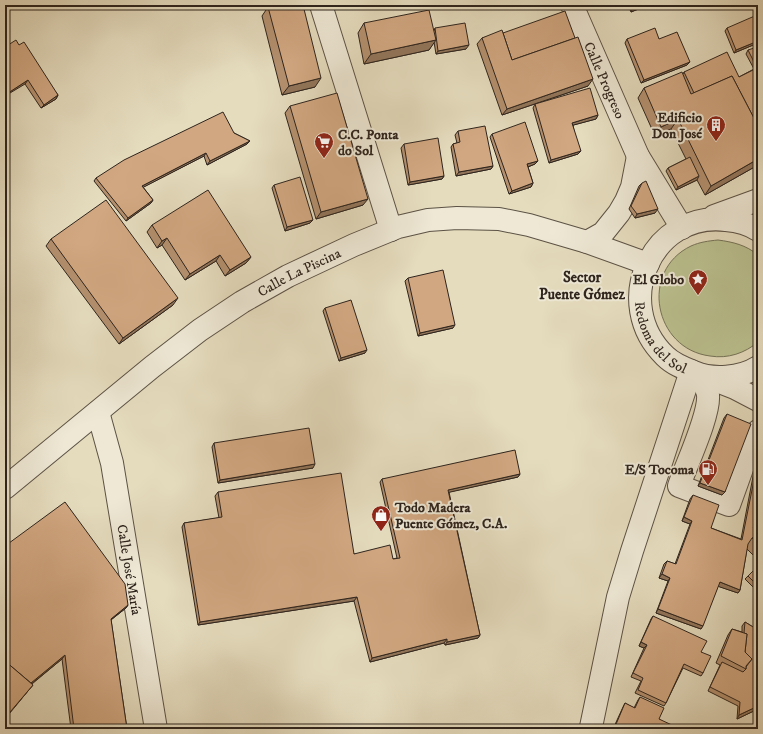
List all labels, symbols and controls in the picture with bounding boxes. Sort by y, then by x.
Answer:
street label: Calle Progreso [579,39,629,122]
place label: Edificio Don José [652,109,702,143]
building icon: Edificio Don José [705,114,727,142]
place label: C.C. Ponta do Sol [338,126,400,160]
supermarket icon: C.C. Ponta do Sol [313,131,335,159]
street label: Calle La Piscina [255,244,344,301]
district label: Sector Puente Gómez [539,268,625,304]
place icon: El Globo [687,268,709,296]
place label: El Globo [633,271,684,289]
street label: Redoma del Sol [630,301,690,379]
fuel station icon: E/S Tocoma [697,458,719,486]
place label: E/S Tocoma [625,461,695,479]
place label: Todo Madera Puente Gómez, C.A. [394,499,507,533]
shop icon: Todo Madera Puente Gómez, C.A. [370,504,392,532]
street label: Calle José María [112,523,145,617]

